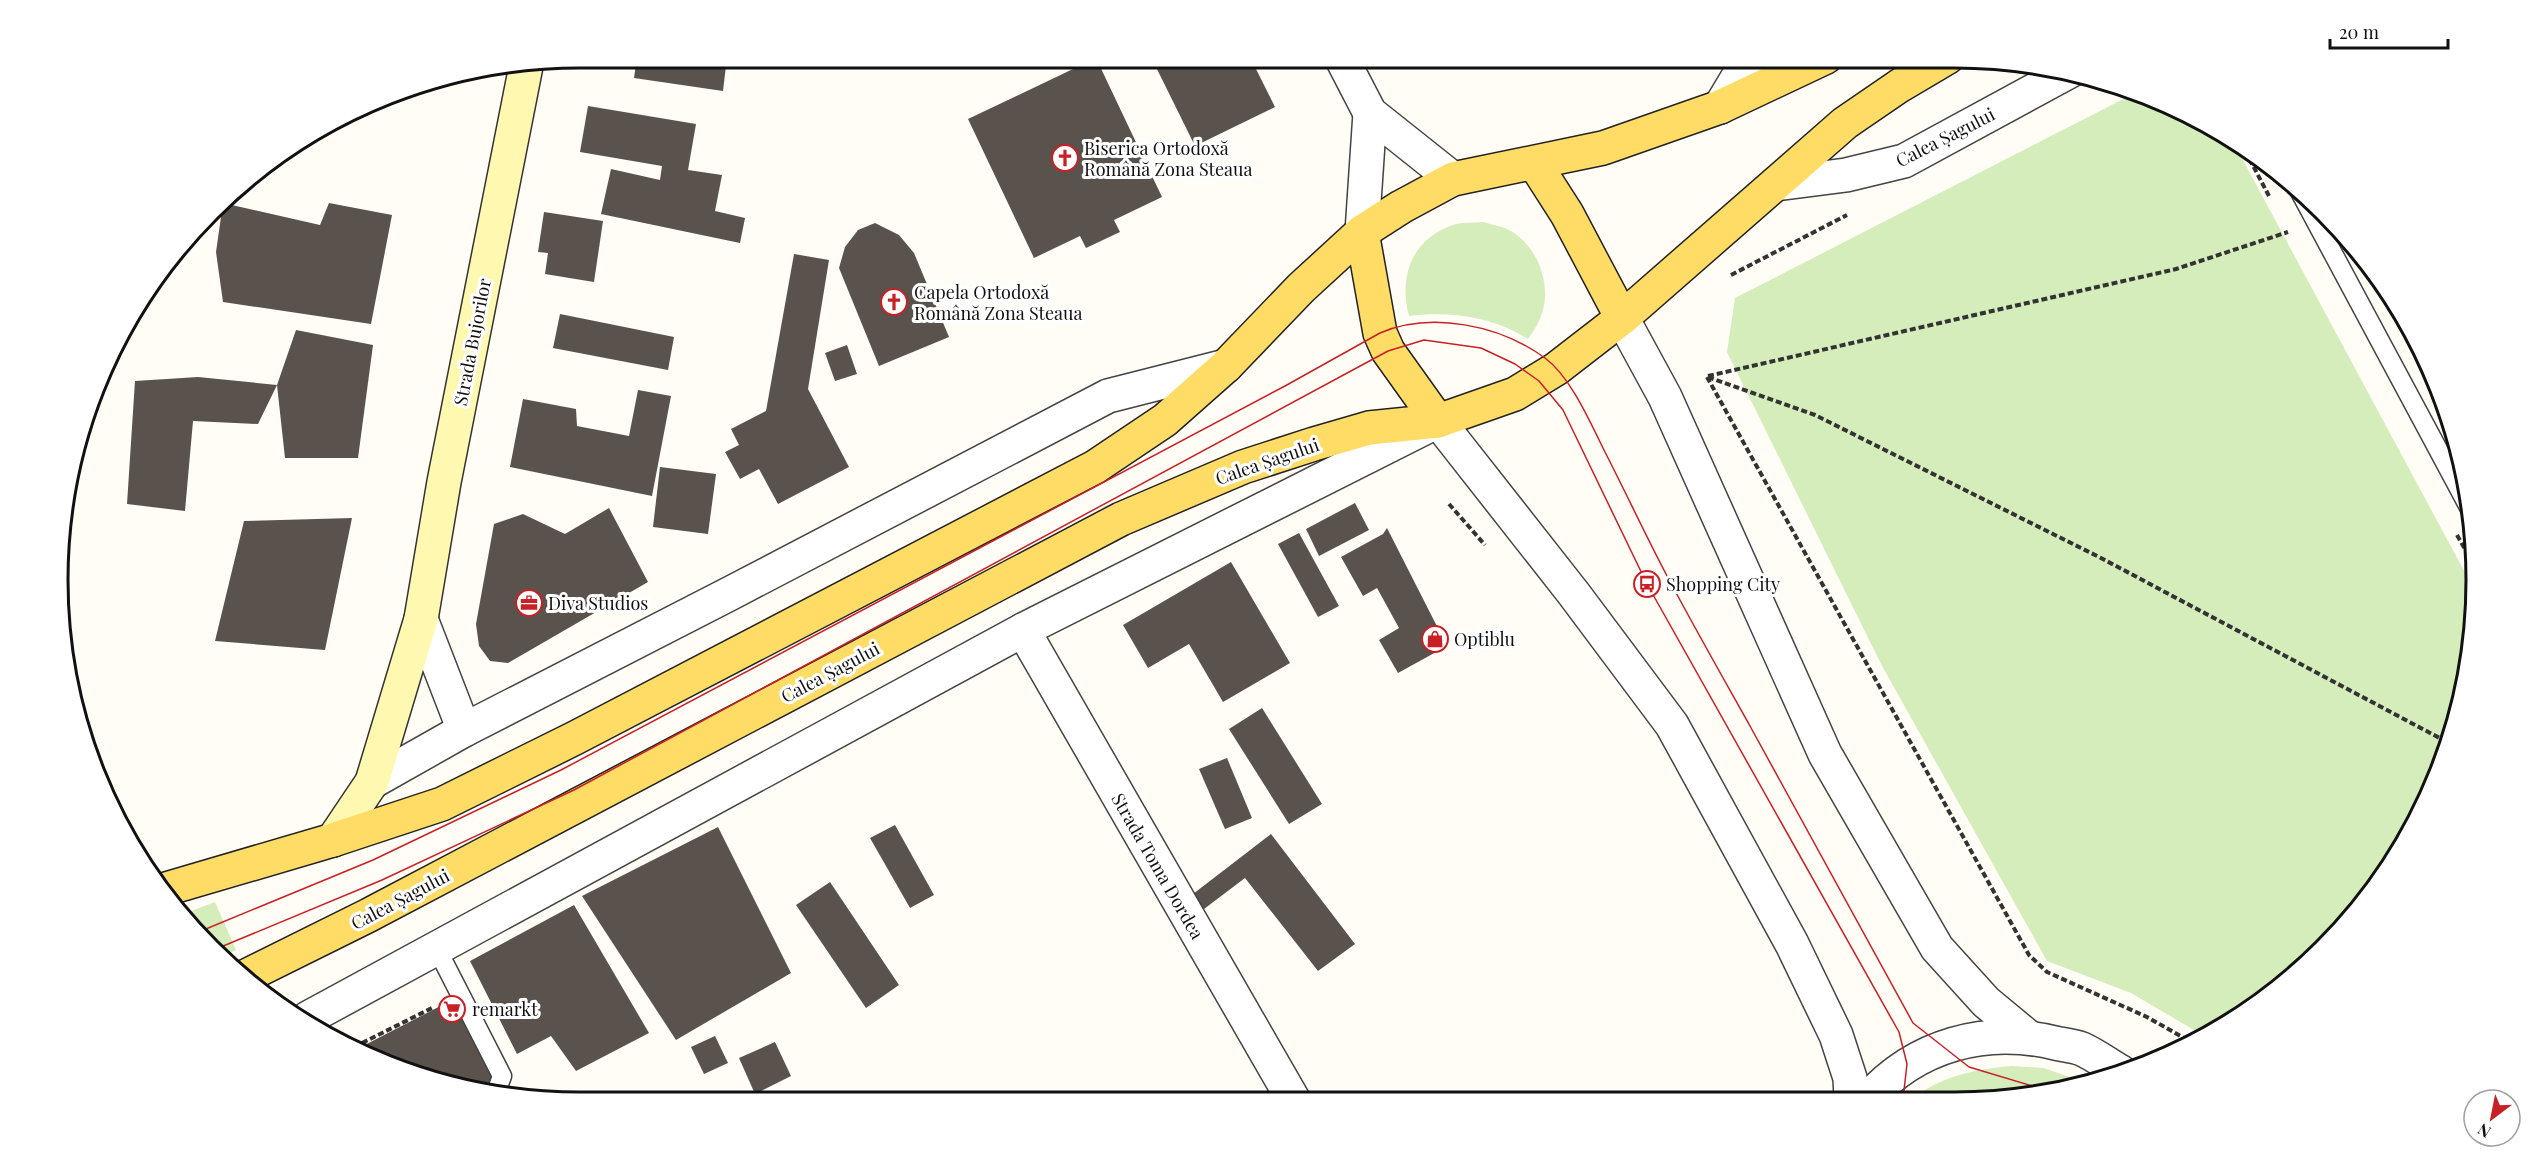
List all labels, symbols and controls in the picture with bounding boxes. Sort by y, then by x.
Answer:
scale bar [2330,12,2448,50]
text: 20 m [2339,20,2379,44]
street label: Calea Șagului [1891,102,1999,172]
place label: Biserica Ortodoxă Română Zona Steaua [1084,136,1253,181]
church icon: Biserica Ortodoxă Română Zona Steaua [1050,143,1080,173]
street label: Strada Bujorilor [448,276,496,408]
place label: Capela Ortodoxă Română Zona Steaua [914,280,1083,325]
church icon: Capela Ortodoxă Română Zona Steaua [879,287,909,317]
street label: Calea Șagului [1212,432,1322,490]
bus stop icon: Shopping City [1632,569,1662,599]
place label: Shopping City [1666,572,1780,596]
office icon: Diva Studios [514,588,544,618]
place label: Diva Studios [548,591,648,615]
shop icon: Optiblu [1420,624,1450,654]
place label: Optiblu [1454,627,1516,651]
street label: Calea Șagului [777,636,883,708]
street label: Strada Toma Dordea [1106,789,1210,943]
street label: Calea Șagului [347,863,453,935]
supermarket icon: remarkt [437,994,467,1024]
place label: remarkt [472,997,538,1021]
north arrow [2462,1088,2522,1148]
text: N [2473,1119,2494,1143]

